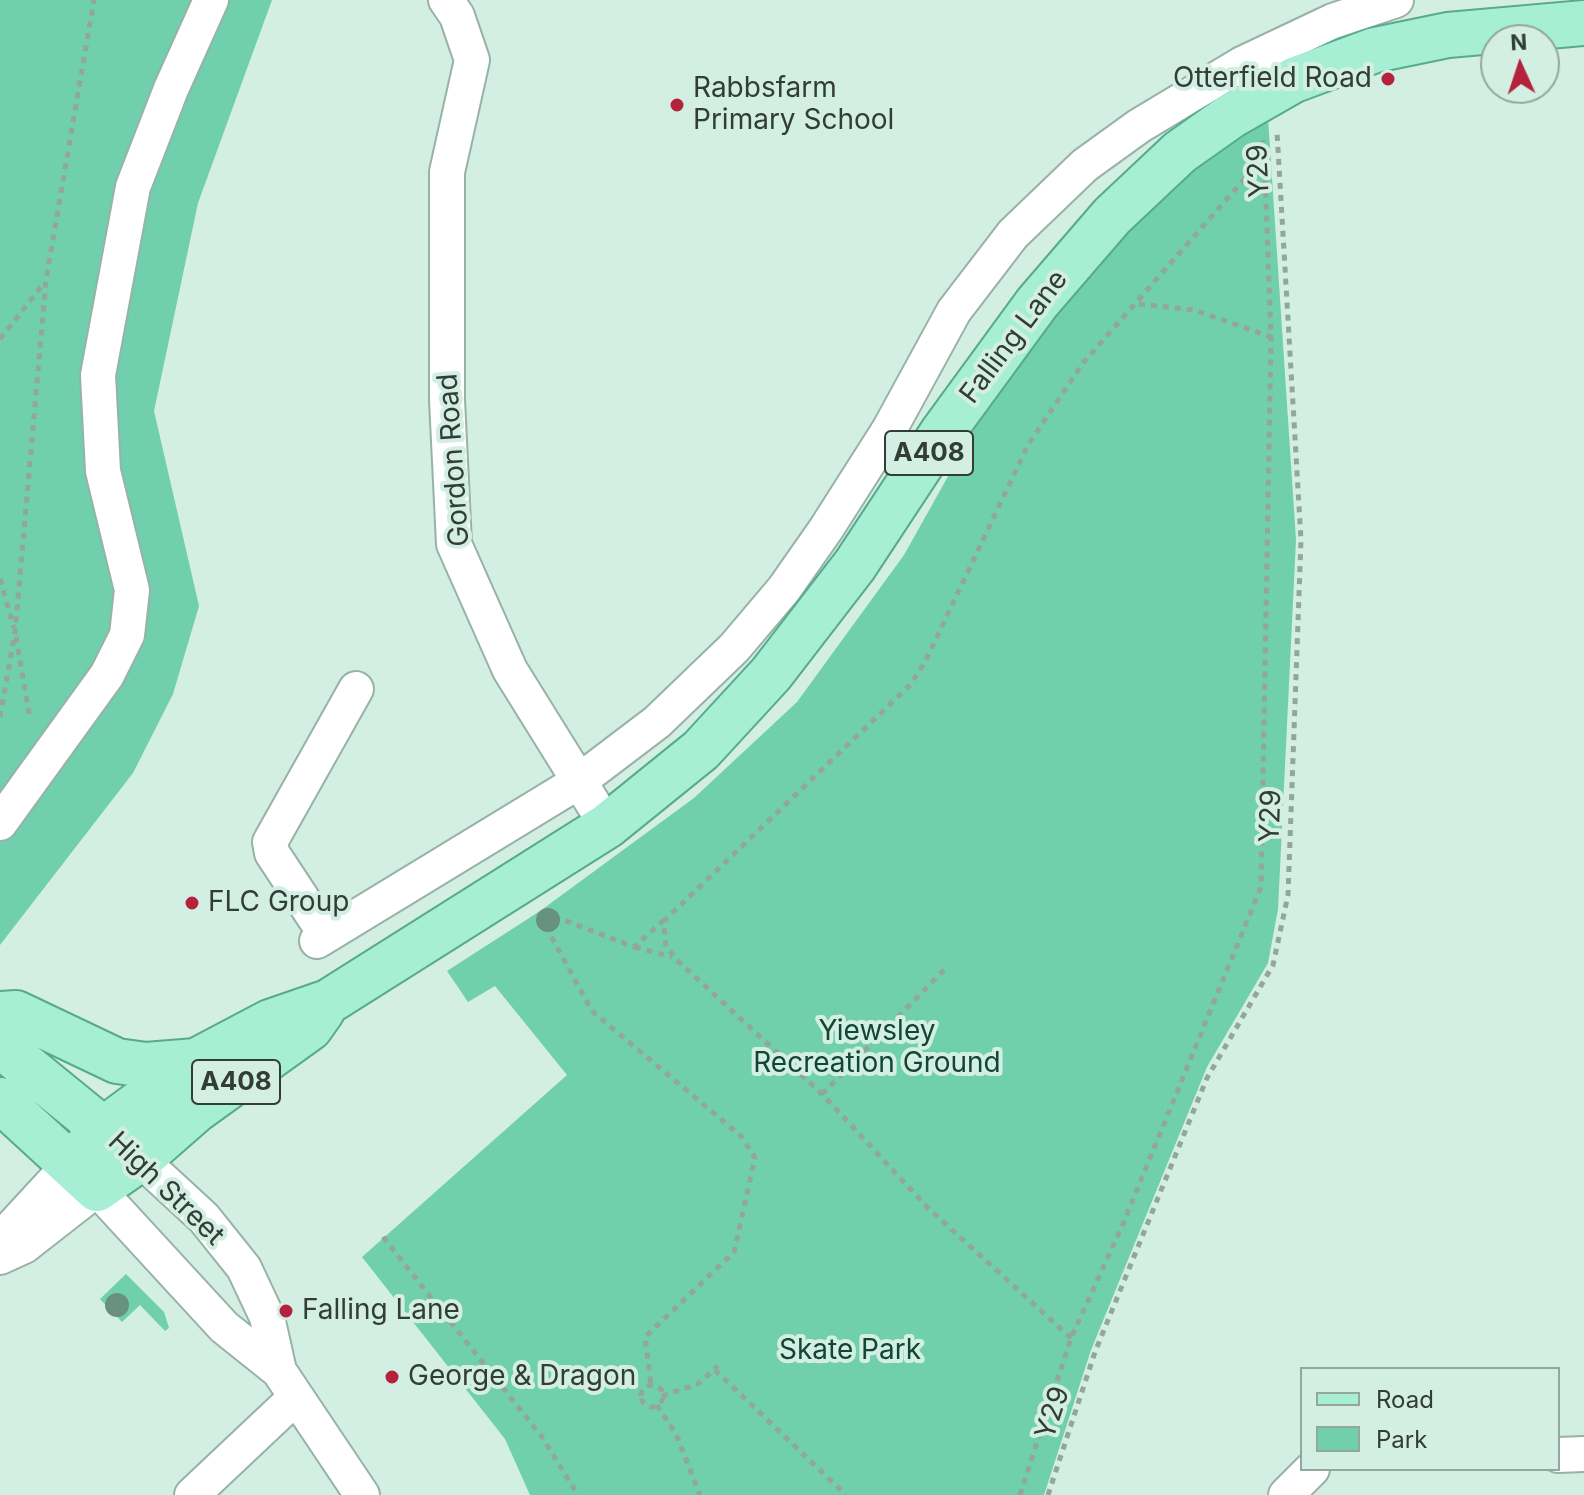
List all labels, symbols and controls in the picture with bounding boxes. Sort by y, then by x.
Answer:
north arrow [1480,24,1560,104]
text: N [1510,29,1528,55]
place label: Otterfield Road [1173,62,1372,96]
marker: Otterfield Road [1379,70,1397,88]
place label: Rabbsfarm Primary School [693,72,894,138]
marker: Rabbsfarm Primary School [668,96,686,114]
street label: Y29 [1241,143,1277,199]
street label: Falling Lane [953,264,1075,410]
street label: Gordon Road [431,372,477,548]
road number: A408 [885,431,973,475]
street label: Y29 [1253,789,1289,843]
place label: FLC Group [208,886,349,920]
marker: FLC Group [183,894,201,912]
park label: Yiewsley Recreation Ground [753,1015,1001,1081]
road number: A408 [192,1060,280,1104]
street label: High Street [101,1125,231,1253]
place label: Falling Lane [302,1294,460,1328]
marker: Falling Lane [277,1302,295,1320]
park label: Skate Park [779,1334,921,1368]
place label: George & Dragon [408,1360,636,1394]
legend [1300,1367,1560,1471]
marker: George & Dragon [383,1368,401,1386]
street label: Y29 [1029,1382,1077,1444]
text: Road [1376,1385,1434,1414]
text: Park [1376,1425,1427,1454]

